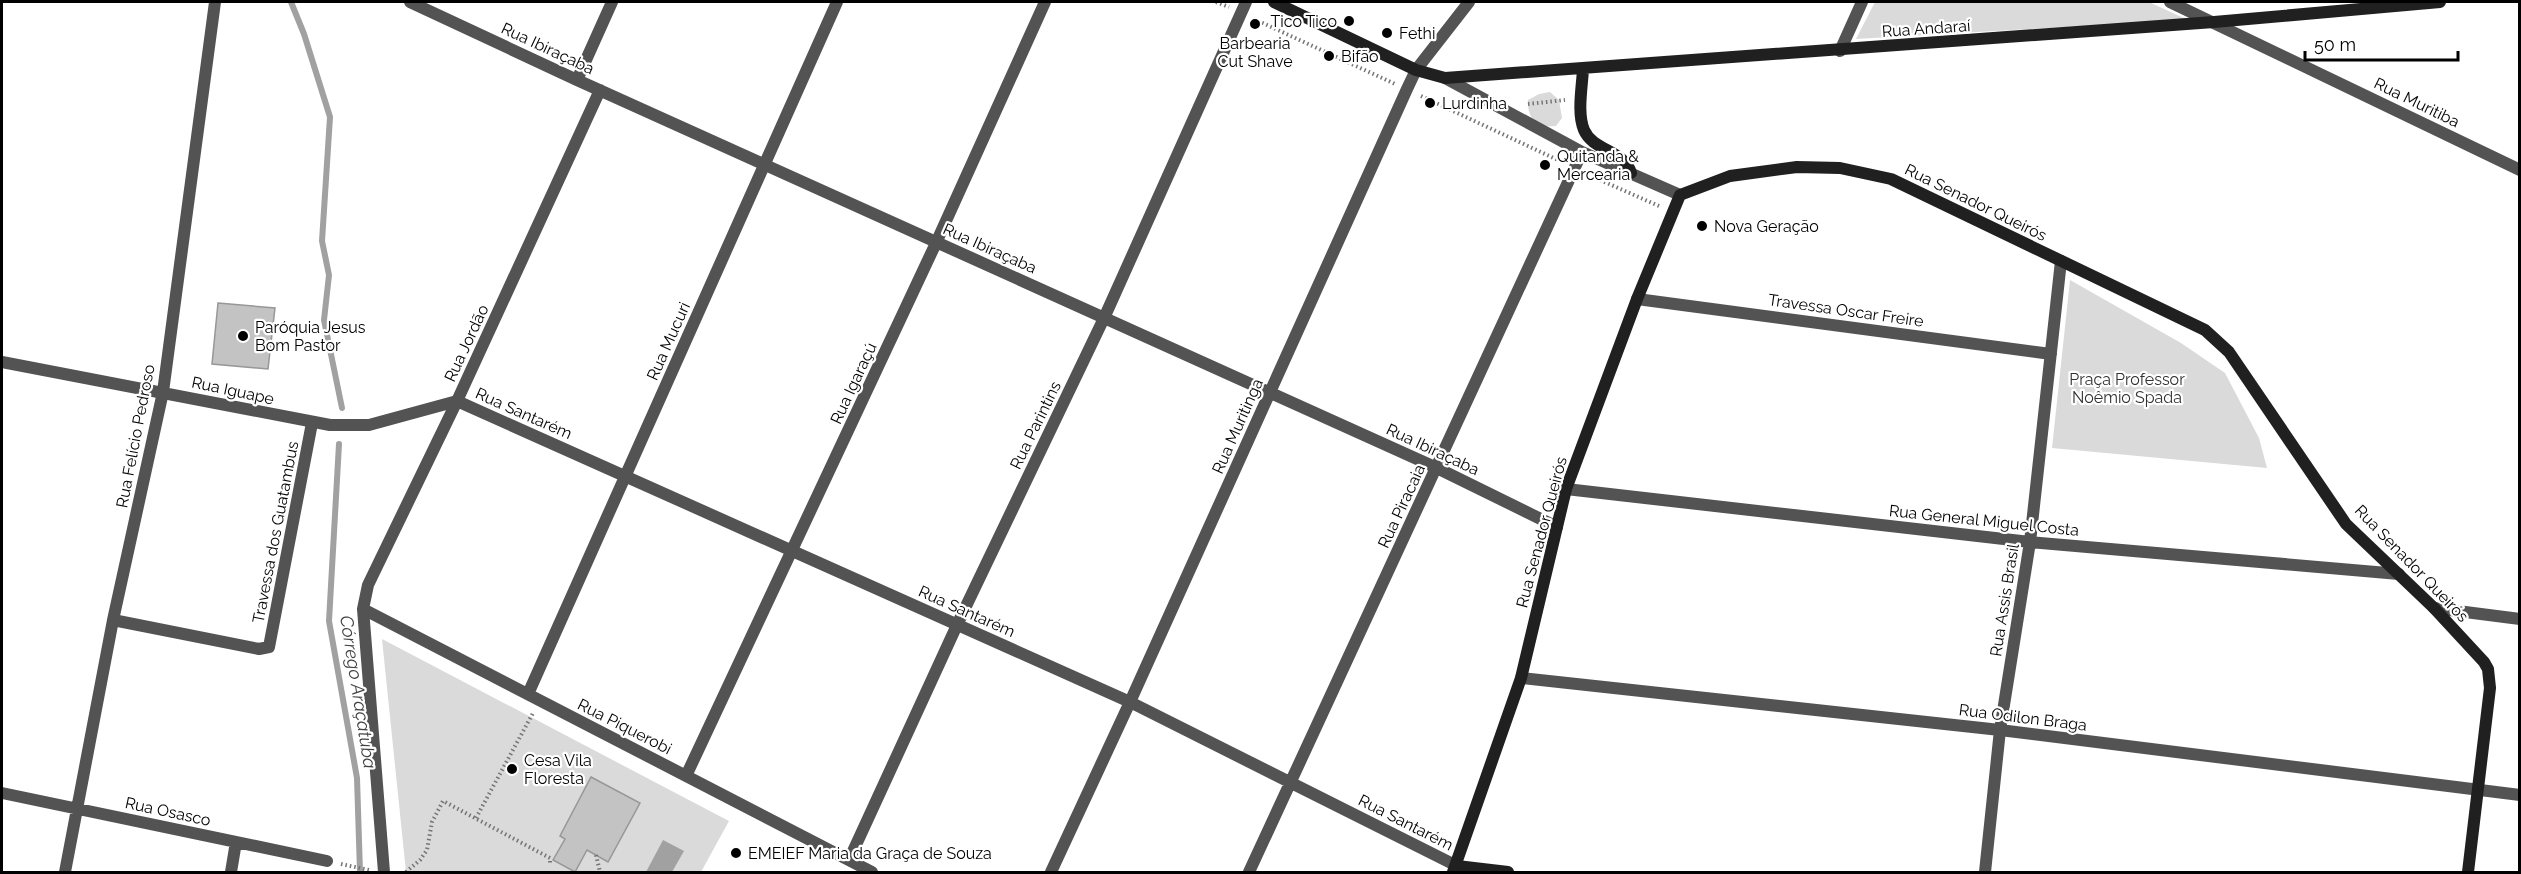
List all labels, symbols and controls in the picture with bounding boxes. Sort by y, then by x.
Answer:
place label: Tico Tico [1270,12,1337,31]
marker: Tico Tico [1342,14,1356,28]
street label: Rua Andaraí [1881,16,1971,41]
marker: Barbearia Cut Shave [1248,17,1262,31]
street label: Rua Ibiraçaba [498,19,597,78]
place label: Fethi [1399,24,1435,43]
scale bar [2305,24,2458,62]
marker: Fethi [1380,26,1394,40]
place label: Barbearia Cut Shave [1217,34,1293,71]
text: 50 m [2314,34,2356,55]
place label: Bifão [1341,47,1379,66]
marker: Bifão [1322,49,1336,63]
street label: Rua Muritiba [2371,74,2463,131]
place label: Lurdinha [1442,94,1507,113]
marker: Lurdinha [1423,96,1437,110]
place label: Quitanda & Mercearia [1557,147,1639,184]
marker: Quitanda & Mercearia [1538,158,1552,172]
street label: Rua Senador Queirós [1902,160,2050,245]
place label: Nova Geração [1714,217,1819,236]
street label: Rua Ibiraçaba [940,219,1040,278]
marker: Nova Geração [1695,219,1709,233]
street label: Travessa Oscar Freire [1767,290,1925,331]
street label: Rua Mucuri [643,299,694,383]
street label: Rua Jordão [440,302,493,385]
place label: Paróquia Jesus Bom Pastor [255,318,366,355]
marker: Paróquia Jesus Bom Pastor [236,329,250,343]
street label: Rua Igaraçú [826,339,881,427]
street label: Rua Felício Pedroso [112,363,159,510]
park label: Praça Professor Noêmio Spada [2069,370,2185,407]
street label: Rua Iguape [190,372,276,408]
street label: Rua Muritinga [1208,376,1267,477]
street label: Rua Parintins [1006,378,1065,472]
street label: Rua Santarém [472,384,575,443]
street label: Rua Ibiraçaba [1383,420,1482,479]
street label: Travessa dos Guatambus [249,439,303,625]
street label: Rua Senador Queirós [1512,454,1571,610]
street label: Rua Piracaia [1374,461,1429,551]
street label: Rua General Miguel Costa [1888,501,2080,540]
street label: Rua Senador Queirós [2351,501,2473,626]
street label: Rua Assis Brasil [1986,542,2023,658]
street label: Rua Santarém [915,582,1018,641]
water label: Córrego Araçatuba [336,614,381,770]
street label: Rua Piquerobi [575,695,675,758]
street label: Rua Odilon Braga [1958,700,2088,735]
place label: Cesa Vila Floresta [524,751,592,788]
marker: Cesa Vila Floresta [505,762,519,776]
street label: Rua Santarém [1355,790,1456,854]
street label: Rua Osasco [123,793,212,830]
place label: EMEIEF Maria da Graça de Souza [748,844,992,863]
marker: EMEIEF Maria da Graça de Souza [729,846,743,860]

